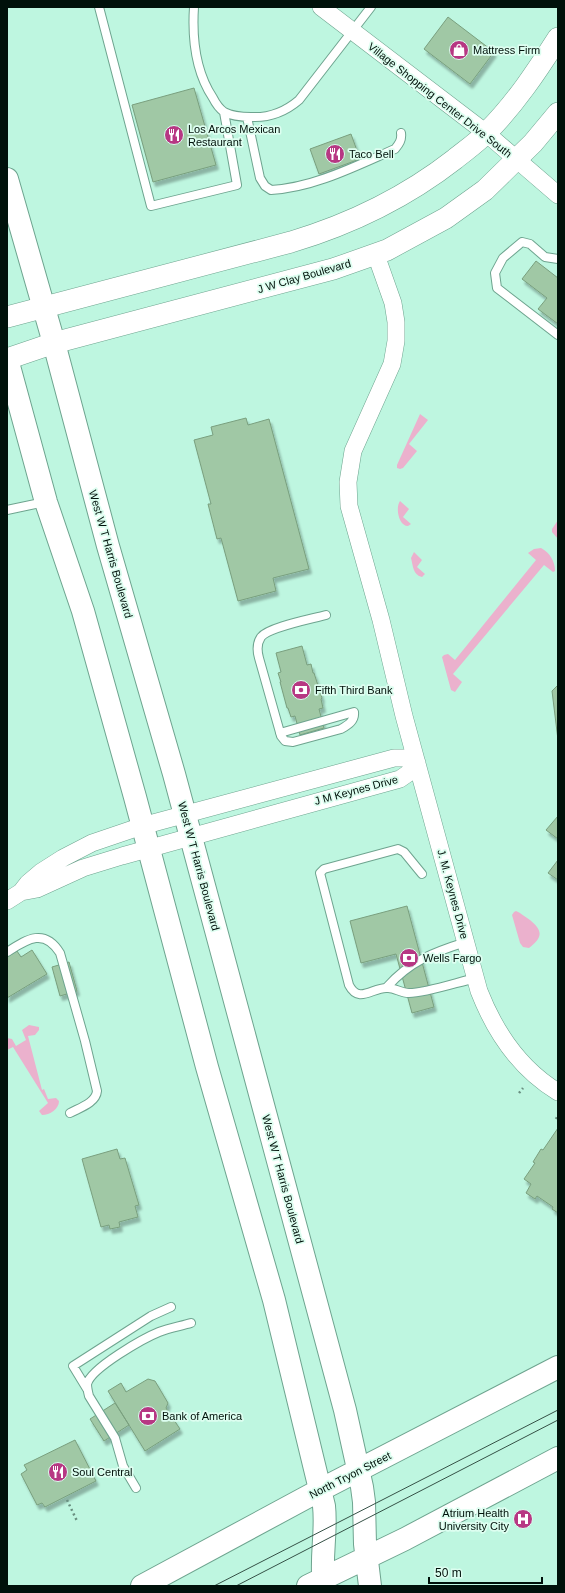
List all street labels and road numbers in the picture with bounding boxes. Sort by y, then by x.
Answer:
street label: Village Shopping Center Drive South [366,40,514,160]
street label: J W Clay Boulevard [256,257,352,295]
street label: West W T Harris Boulevard [87,489,135,619]
street label: J M Keynes Drive [313,773,399,807]
street label: West W T Harris Boulevard [176,800,222,932]
street label: J. M. Keynes Drive [435,848,471,940]
street label: West W T Harris Boulevard [260,1113,306,1245]
street label: North Tryon Street [307,1449,393,1501]

